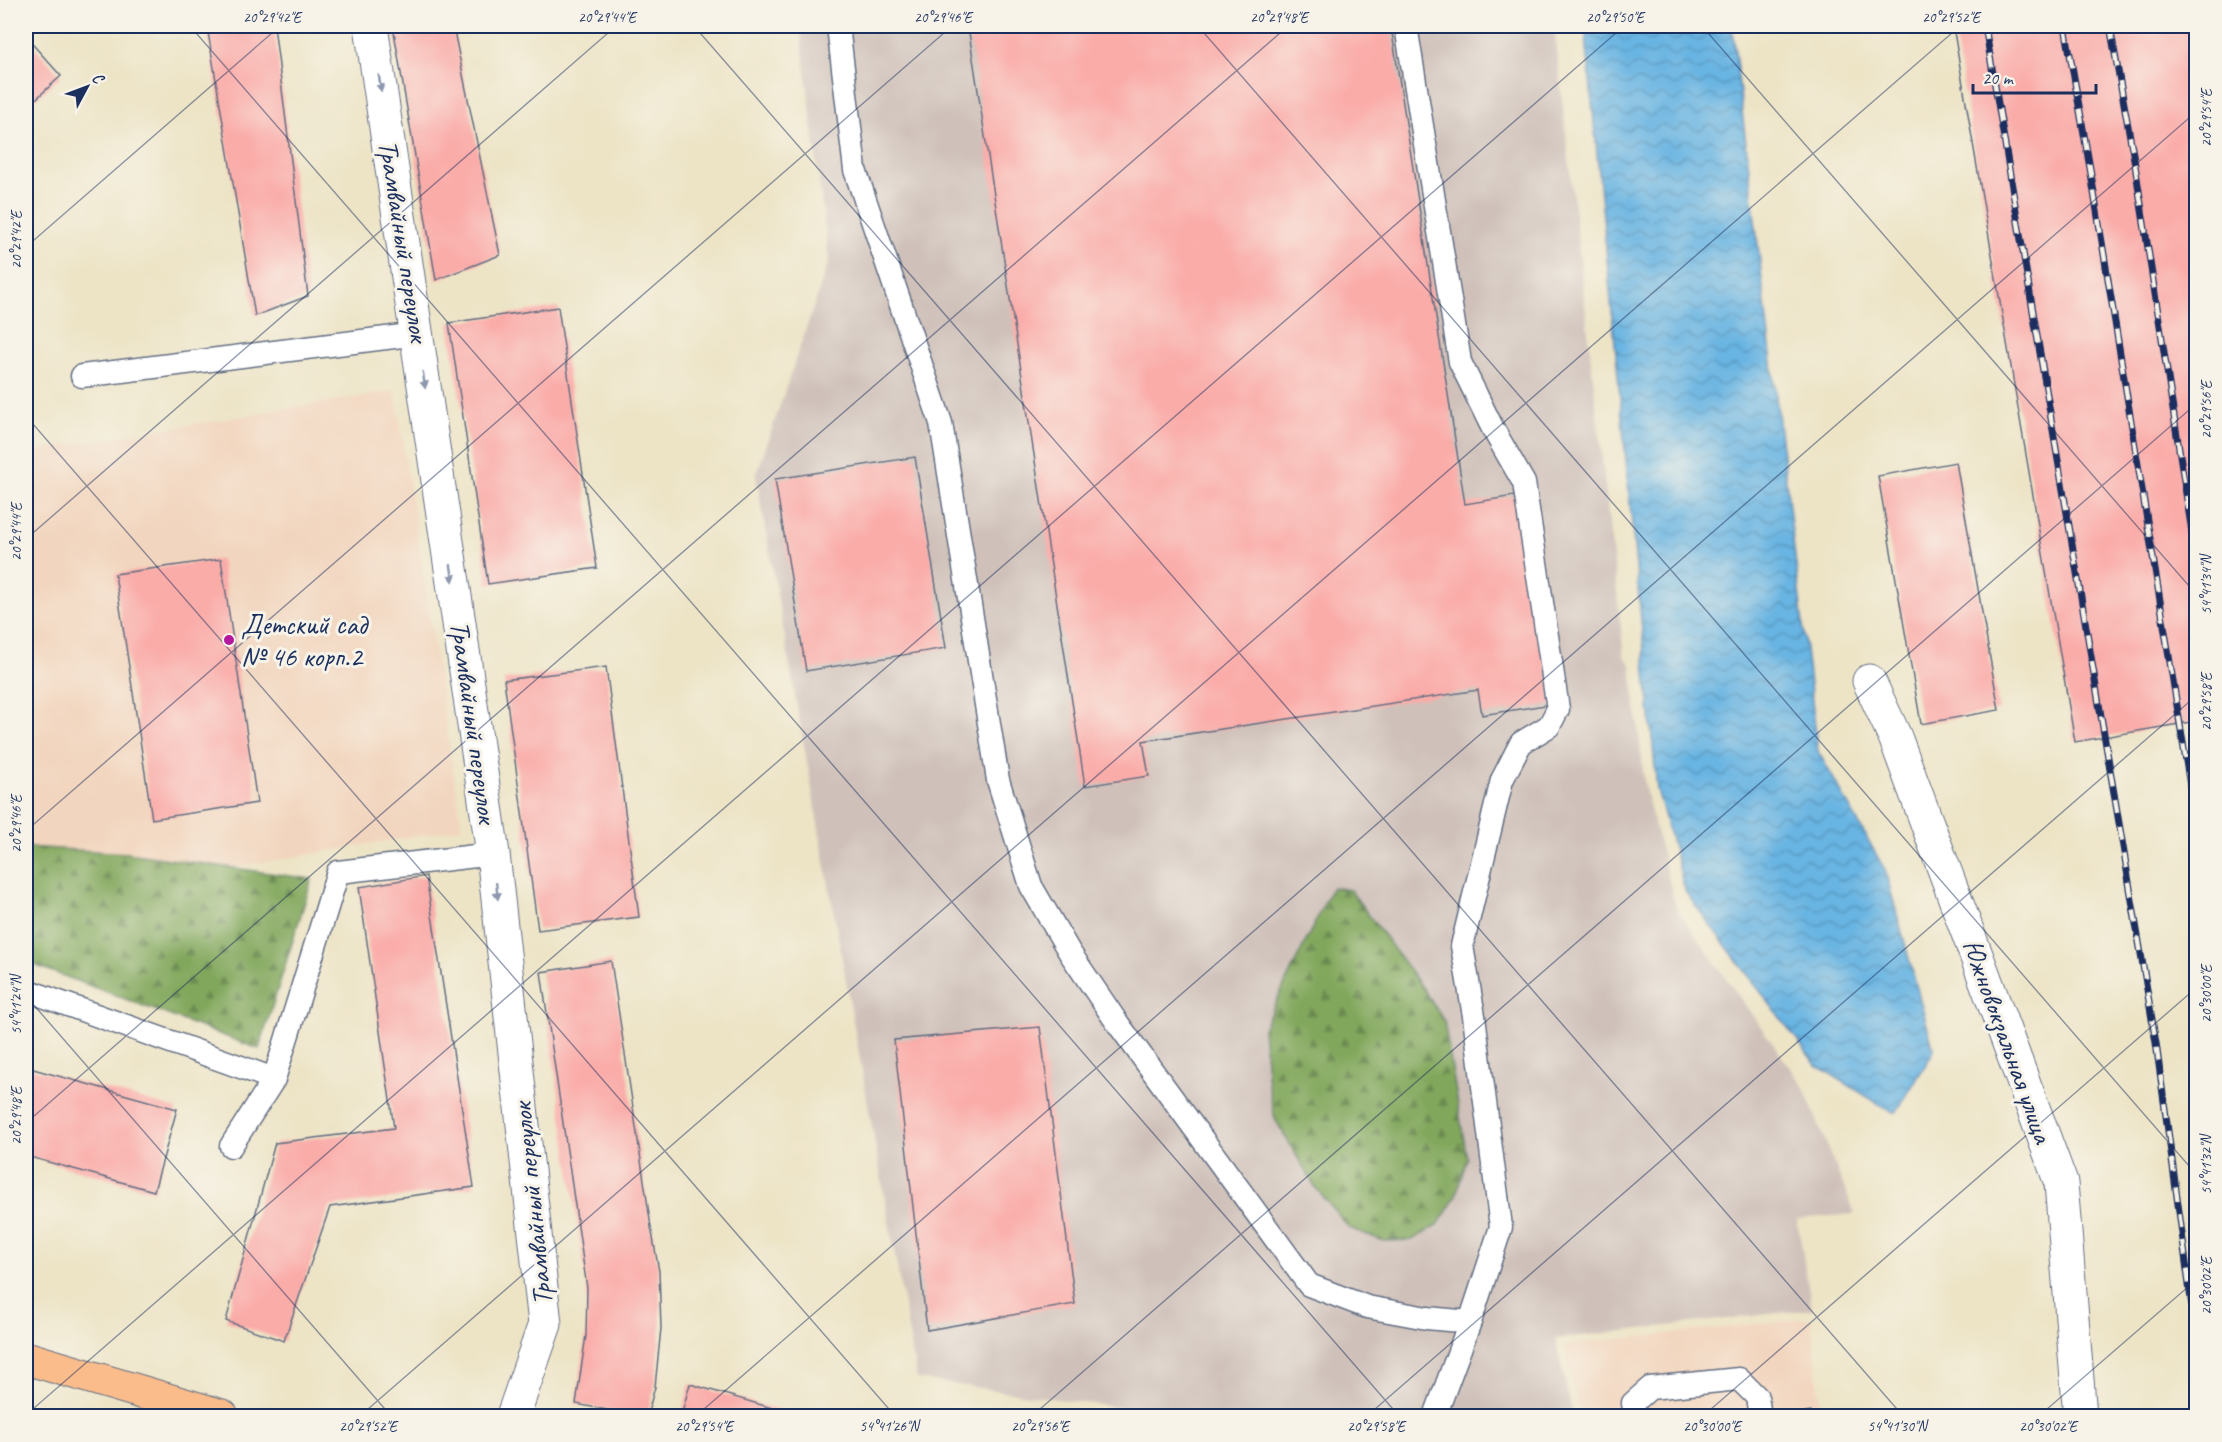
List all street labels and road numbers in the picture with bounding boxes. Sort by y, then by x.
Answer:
street label: Трамвайный переулок [371,138,438,347]
street label: Трамвайный переулок [443,619,506,828]
street label: Южновокзальная улица [1955,934,2062,1149]
street label: Трамвайный переулок [504,1098,560,1307]

